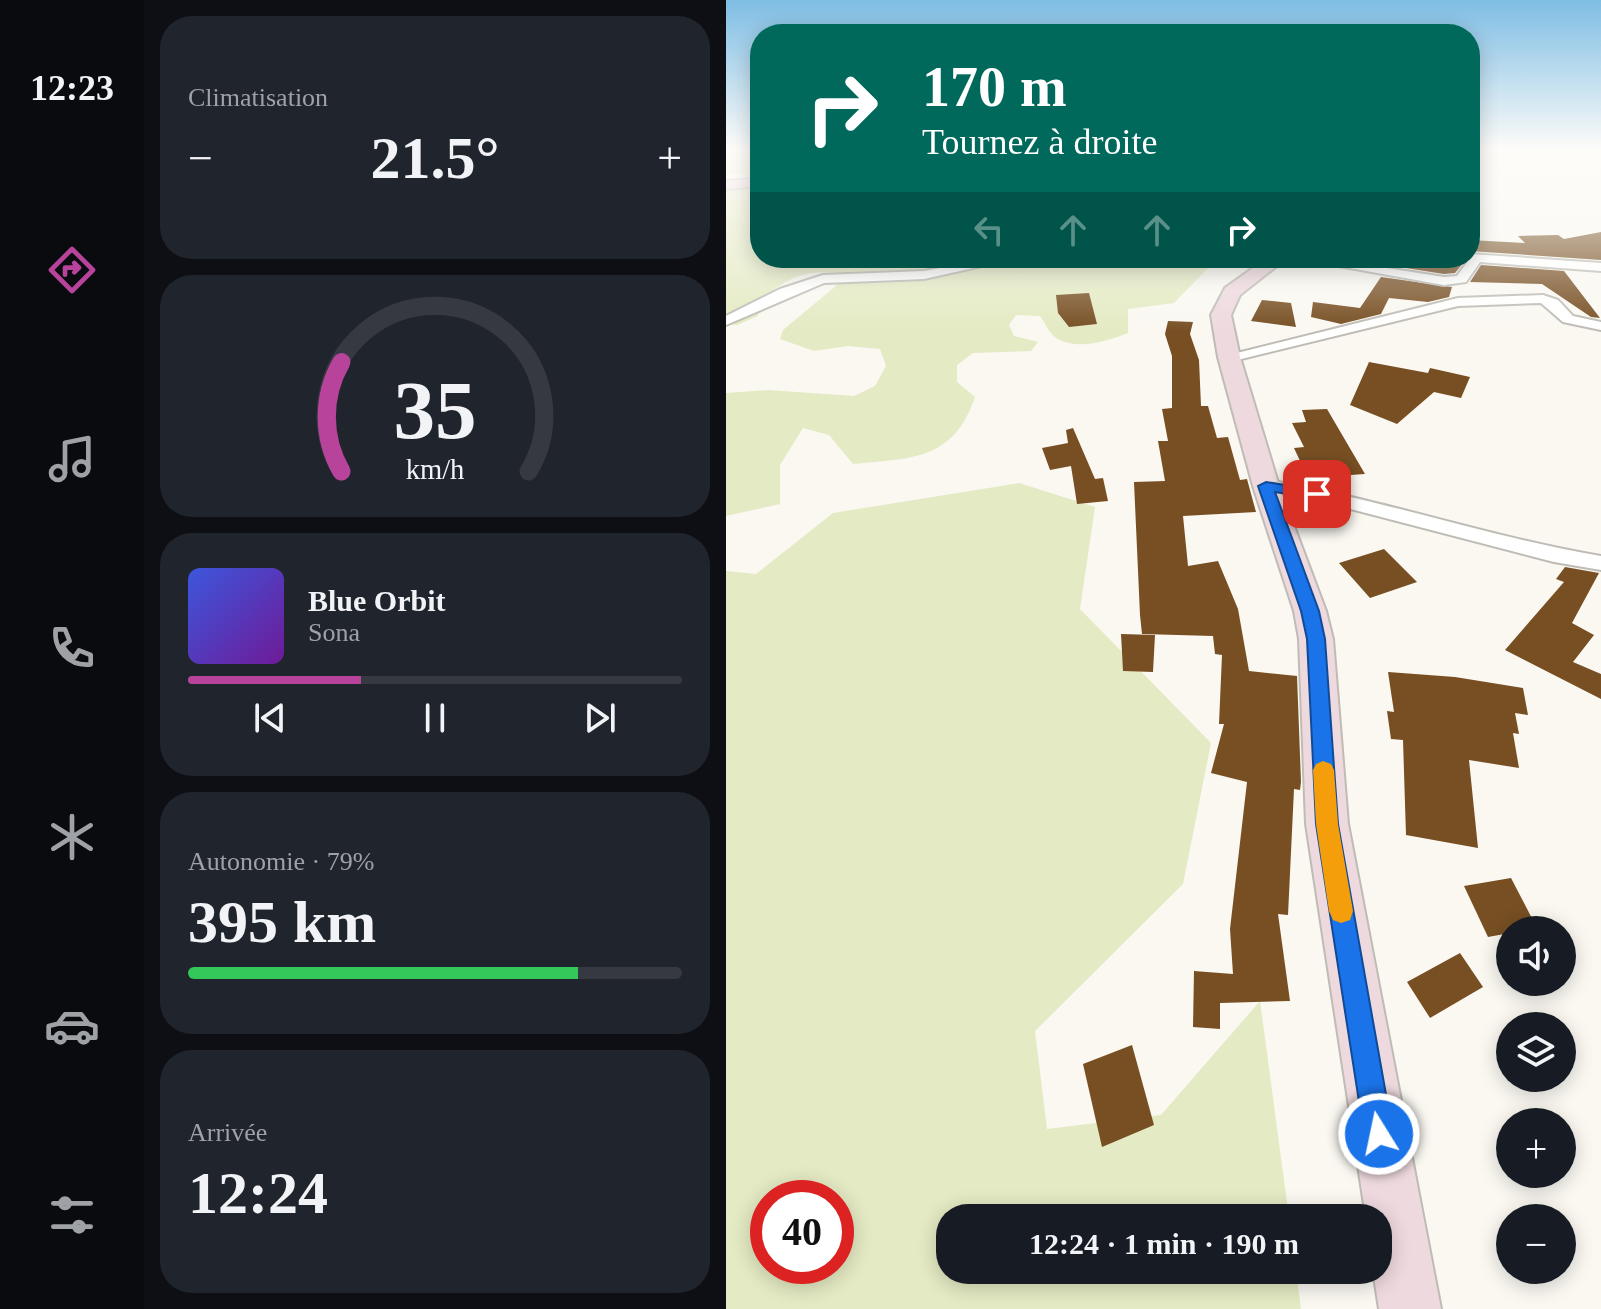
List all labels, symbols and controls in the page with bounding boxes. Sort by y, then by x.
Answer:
icon: right [790,56,894,160]
text: 170 m [922,56,1067,118]
text: 12:23 [30,68,114,108]
text: Climatisation [188,83,328,112]
text: Tournez à droite [922,122,1157,162]
text: 21.5° [371,125,500,191]
text: − [188,134,213,183]
text: + [657,134,682,183]
icon: left [967,208,1011,252]
icon: ahead [1051,208,1095,252]
icon: ahead [1135,208,1179,252]
icon: right [1219,208,1263,252]
icon: directions [44,242,100,298]
text: 35 [393,363,477,455]
icon: music [44,431,100,487]
text: km/h [406,454,464,485]
pin [1283,460,1351,528]
icon: arrive [1295,472,1339,516]
text: Blue Orbit [308,584,446,617]
text: Sona [308,618,360,647]
icon: phone [44,620,100,676]
icon: previous [248,696,292,740]
icon: pause [413,696,457,740]
icon: next [578,696,622,740]
icon: climate [44,809,100,865]
text: Autonomie · 79% [188,847,374,876]
text: 395 km [188,889,376,955]
map controls [1496,916,1576,1284]
button: sound [1496,916,1576,996]
icon: car [44,998,100,1054]
button: layers [1496,1012,1576,1092]
position arrow [1337,1092,1421,1176]
button: + [1496,1108,1576,1188]
text: Arrivée [188,1118,267,1147]
text: 12:24 [188,1160,328,1226]
speed limit sign: 40 [750,1180,854,1284]
icon: filters [44,1187,100,1243]
button: − [1496,1204,1576,1284]
text: 12:24 · 1 min · 190 m [1029,1227,1299,1260]

